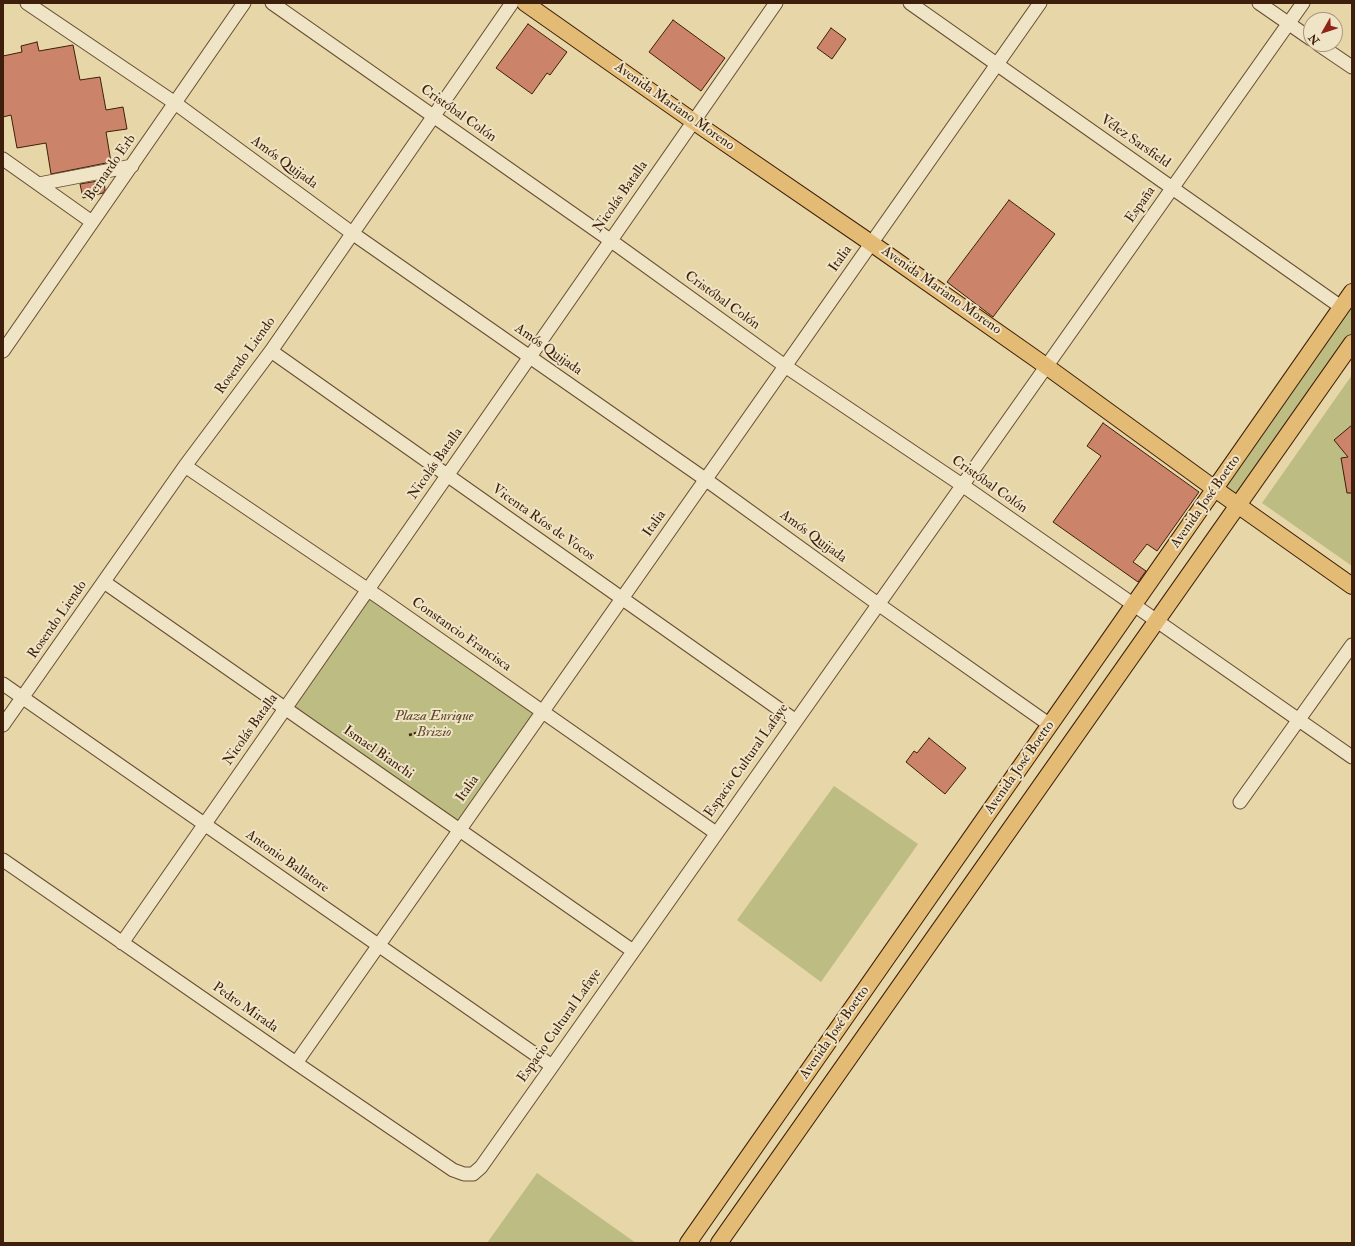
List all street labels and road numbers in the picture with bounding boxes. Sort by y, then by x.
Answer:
street label: Avenida Mariano Moreno [611,59,737,155]
street label: Cristóbal Colón [417,82,499,146]
street label: Vélez Sarsfield [1097,112,1173,172]
street label: Bernardo Erb [82,132,140,204]
street label: Amós Quijada [247,133,321,193]
street label: Nicolás Batalla [590,158,652,236]
street label: España [1122,184,1160,226]
street label: Italia [826,242,856,276]
street label: Avenida Mariano Moreno [878,243,1004,339]
street label: Cristóbal Colón [681,268,763,334]
street label: Rosendo Liendo [212,314,280,398]
street label: Amós Quijada [511,321,585,379]
street label: Nicolás Batalla [405,425,467,503]
street label: Avenida José Boetto [1168,452,1244,552]
street label: Cristóbal Colón [948,453,1030,517]
street label: Vicenta Ríos de Vocos [488,481,598,565]
street label: Italia [640,507,670,541]
street label: Amós Quijada [776,507,850,567]
street label: Rosendo Liendo [25,578,91,662]
street label: Constancio Francisca [408,594,514,676]
street label: Nicolás Batalla [220,691,282,769]
street label: Espacio Cultural Lafaye [701,701,793,821]
street label: Avenida José Boetto [982,718,1058,818]
street label: Ismael Bianchi [340,723,416,783]
street label: Italia [453,772,483,806]
street label: Antonio Ballatore [242,827,332,897]
street label: Espacio Cultural Lafaye [514,966,606,1086]
street label: Pedro Mirada [209,979,281,1037]
street label: Avenida José Boetto [797,983,873,1083]

